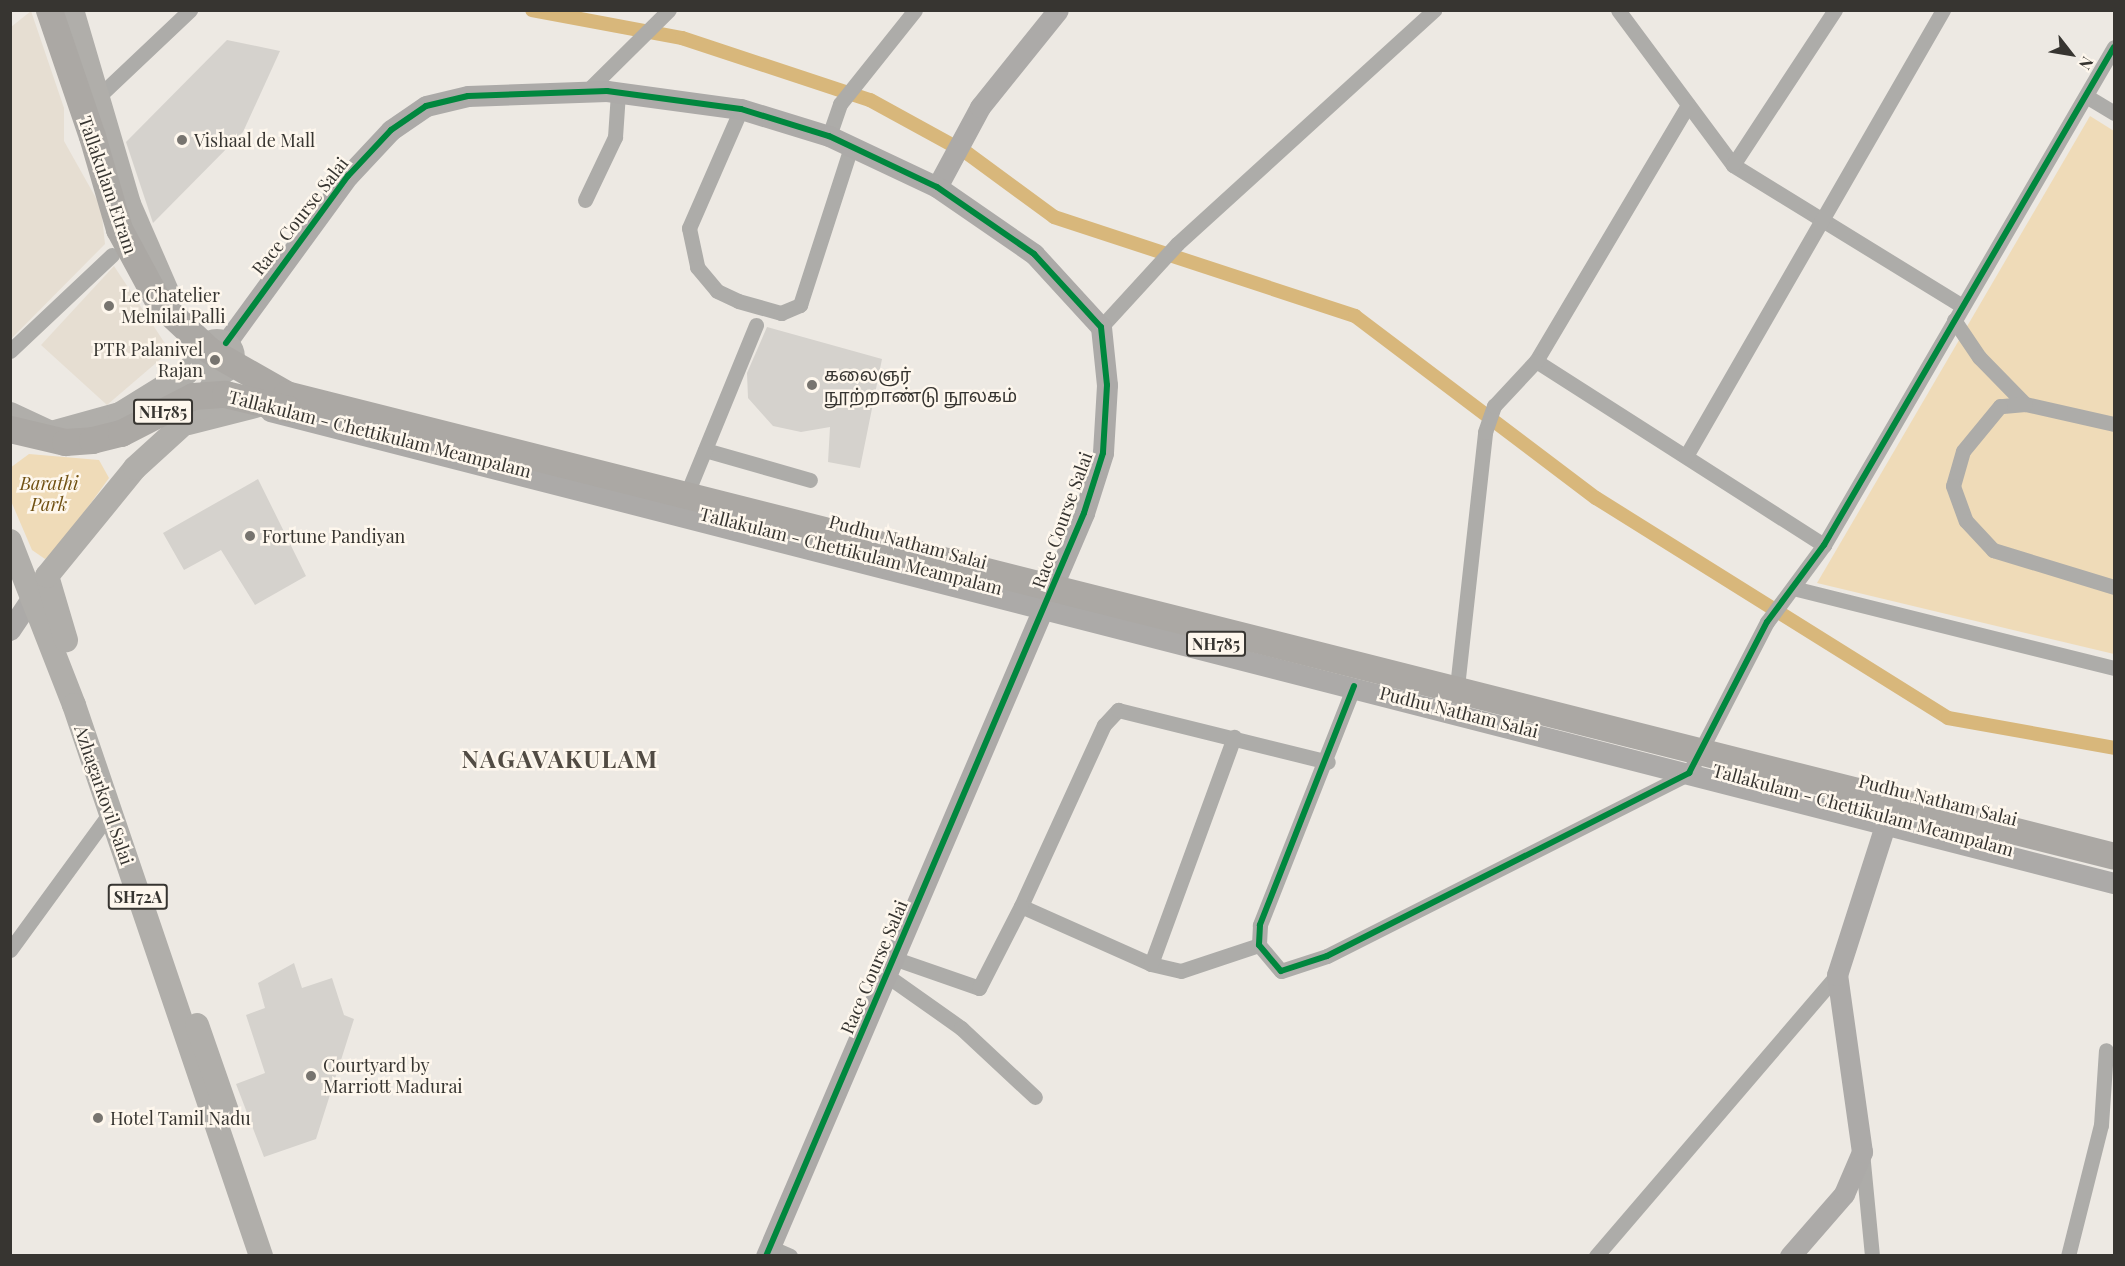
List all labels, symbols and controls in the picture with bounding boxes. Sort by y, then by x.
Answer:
north arrow [2041,24,2101,84]
text: N [2075,53,2099,74]
street label: Tallakulam Etram [74,113,142,257]
place label: Vishaal de Mall [194,129,315,151]
marker: Vishaal de Mall [175,133,189,147]
street label: Race Course Salai [247,153,353,279]
place label: Le Chatelier Melnilai Palli [121,285,225,328]
marker: Le Chatelier Melnilai Palli [102,299,116,313]
place label: PTR Palanivel Rajan [93,339,203,382]
marker: PTR Palanivel Rajan [208,353,222,367]
place label: கலைஞர் நூற்றாண்டு நூலகம் [824,364,1017,406]
marker: கலைஞர் நூற்றாண்டு நூலகம் [805,378,819,392]
street label: Tallakulam - Chettikulam Meampalam [227,386,533,482]
road number: NH785 [133,399,193,425]
street label: Race Course Salai [1027,449,1097,591]
park label: Barathi Park [20,473,78,516]
street label: Tallakulam - Chettikulam Meampalam [698,503,1004,599]
street label: Pudhu Natham Salai [827,511,989,573]
place label: Fortune Pandiyan [262,525,405,547]
marker: Fortune Pandiyan [243,529,257,543]
road number: NH785 [1186,631,1246,657]
street label: Pudhu Natham Salai [1377,682,1541,742]
street label: Azhagarkovil Salai [70,722,138,868]
district label: NAGAVAKULAM [462,745,658,773]
street label: Tallakulam - Chettikulam Meampalam [1710,759,2016,861]
street label: Pudhu Natham Salai [1856,770,2020,830]
road number: SH72A [106,884,170,910]
street label: Race Course Salai [836,897,912,1037]
place label: Courtyard by Marriott Madurai [323,1055,463,1098]
marker: Courtyard by Marriott Madurai [304,1069,318,1083]
place label: Hotel Tamil Nadu [110,1107,251,1129]
marker: Hotel Tamil Nadu [91,1111,105,1125]

